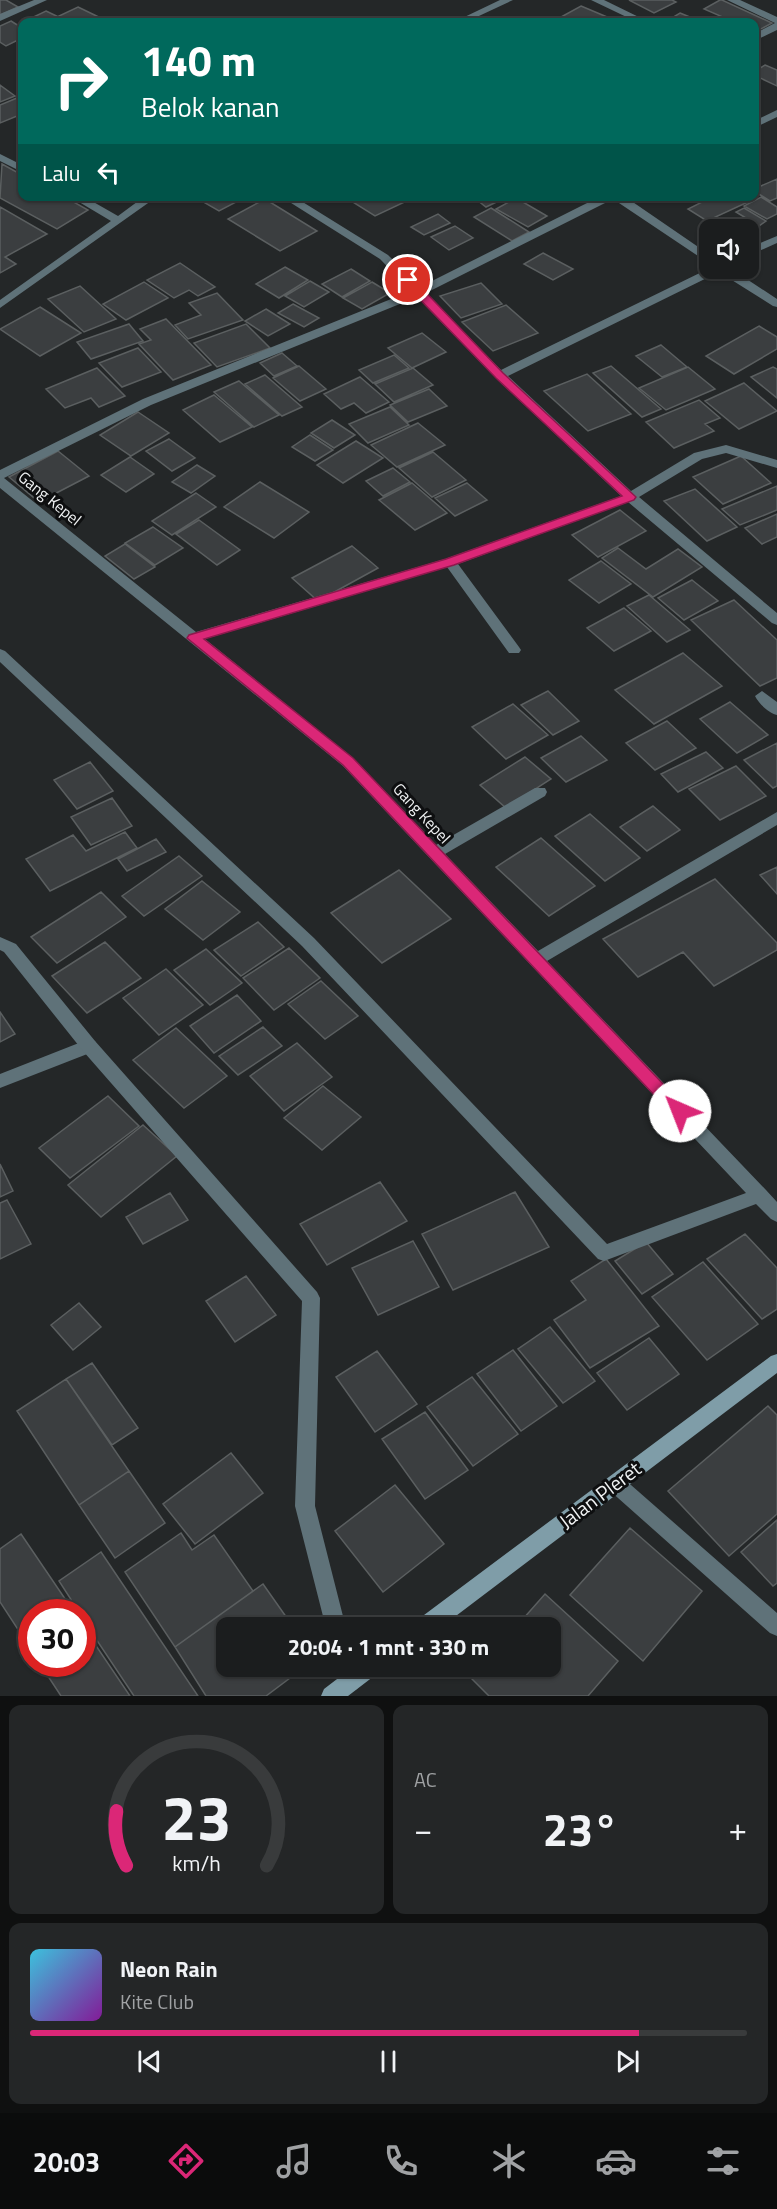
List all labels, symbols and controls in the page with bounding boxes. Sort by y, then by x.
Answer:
text: 140 m [141,28,256,92]
icon: right [42,42,120,120]
text: Belok kanan [141,86,280,127]
text: Lalu [42,156,80,190]
icon: left [92,156,125,189]
map controls [699,219,759,279]
button: sound [699,219,759,279]
pin [382,254,433,305]
icon: arrive [391,263,424,296]
street label: Gang Kepel [13,465,87,531]
street label: Gang Kepel [388,777,456,849]
position arrow [648,1079,712,1143]
street label: Jalan Pleret [552,1453,647,1536]
speed limit sign: 30 [18,1599,96,1677]
text: 20:04 · 1 mnt · 330 m [288,1630,489,1664]
text: AC [414,1764,437,1795]
text: 23 [162,1769,231,1864]
text: 23° [543,1795,618,1863]
text: − [414,1804,432,1854]
text: + [729,1804,747,1854]
text: km/h [172,1848,221,1880]
text: Neon Rain [120,1952,218,1986]
text: Kite Club [120,1986,194,2017]
icon: previous [133,2045,166,2078]
icon: pause [372,2045,405,2078]
icon: next [611,2045,644,2078]
icon: directions [165,2140,207,2182]
icon: music [273,2140,315,2182]
icon: phone [380,2140,422,2182]
icon: climate [488,2140,530,2182]
icon: car [595,2140,637,2182]
icon: filters [702,2140,744,2182]
text: 20:03 [33,2141,100,2182]

